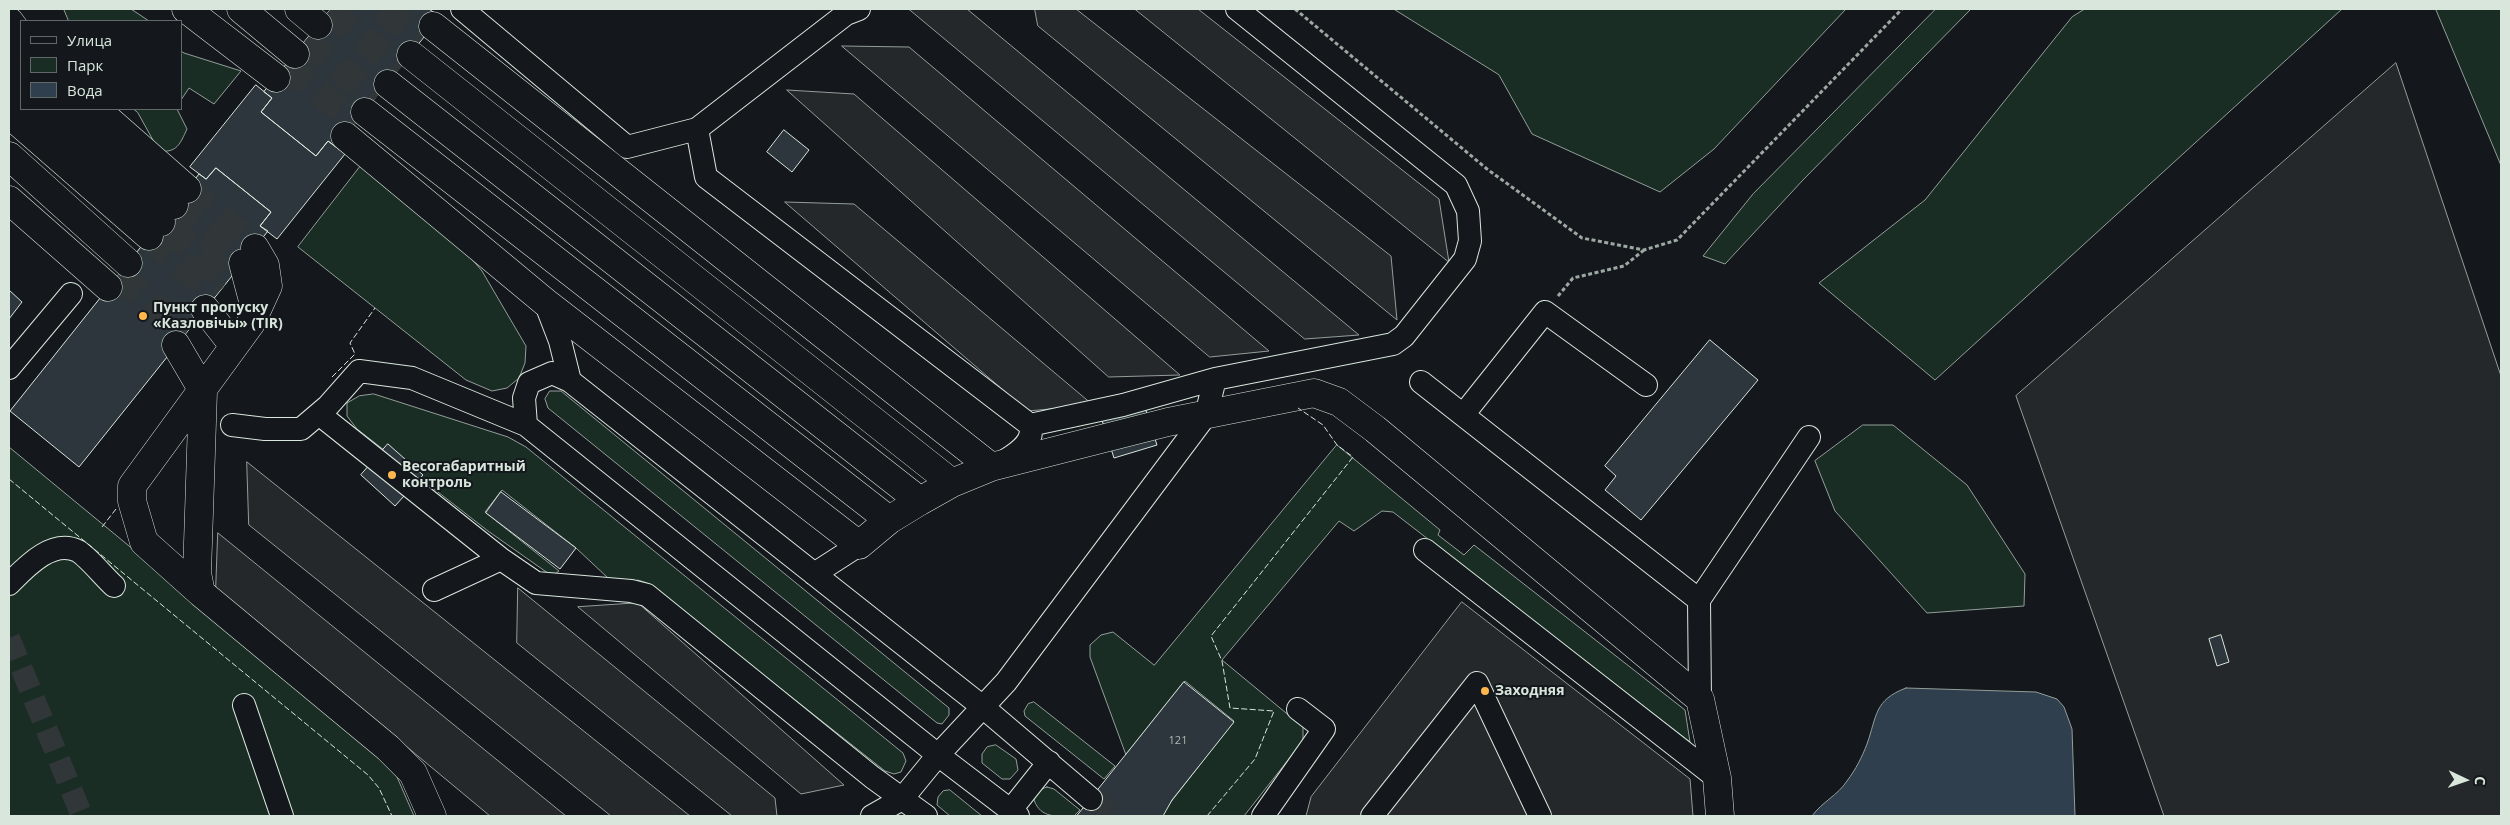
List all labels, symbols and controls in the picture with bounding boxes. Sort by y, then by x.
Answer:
legend [20,20,182,110]
text: Улица [67,30,112,50]
text: Парк [67,55,103,75]
text: Вода [67,80,103,100]
place label: Пункт пропуску «Казловічы» (TIR) [153,300,283,332]
marker: Пункт пропуску «Казловічы» (TIR) [137,310,149,322]
place label: Весогабаритный контроль [402,459,526,492]
marker: Весогабаритный контроль [386,469,398,481]
place label: Заходняя [1495,683,1564,699]
marker: Заходняя [1479,685,1491,697]
house number: 121 [1169,734,1187,748]
north arrow [2440,755,2490,805]
text: С [2471,776,2490,786]

